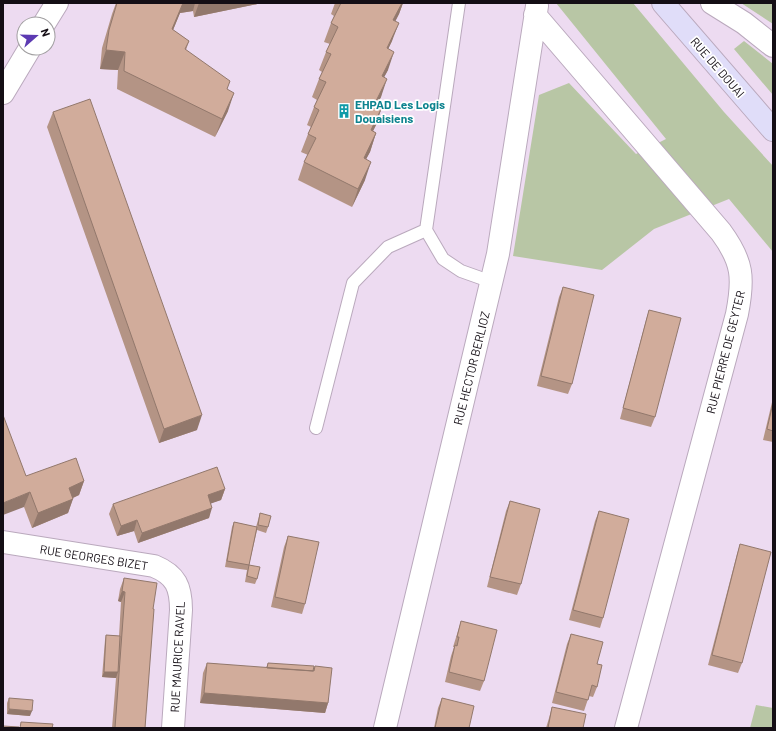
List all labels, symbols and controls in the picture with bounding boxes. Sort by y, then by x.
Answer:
north arrow [16,16,56,56]
text: N [39,27,53,38]
street label: RUE DE DOUAI [688,34,748,100]
place label: EHPAD Les Logis Douaisiens [355,97,445,125]
building icon: EHPAD Les Logis Douaisiens [336,103,352,119]
street label: RUE PIERRE DE GEYTER [703,289,747,415]
street label: RUE HECTOR BERLIOZ [450,310,492,426]
street label: RUE GEORGES BIZET [39,542,149,573]
street label: RUE MAURICE RAVEL [167,601,187,713]

